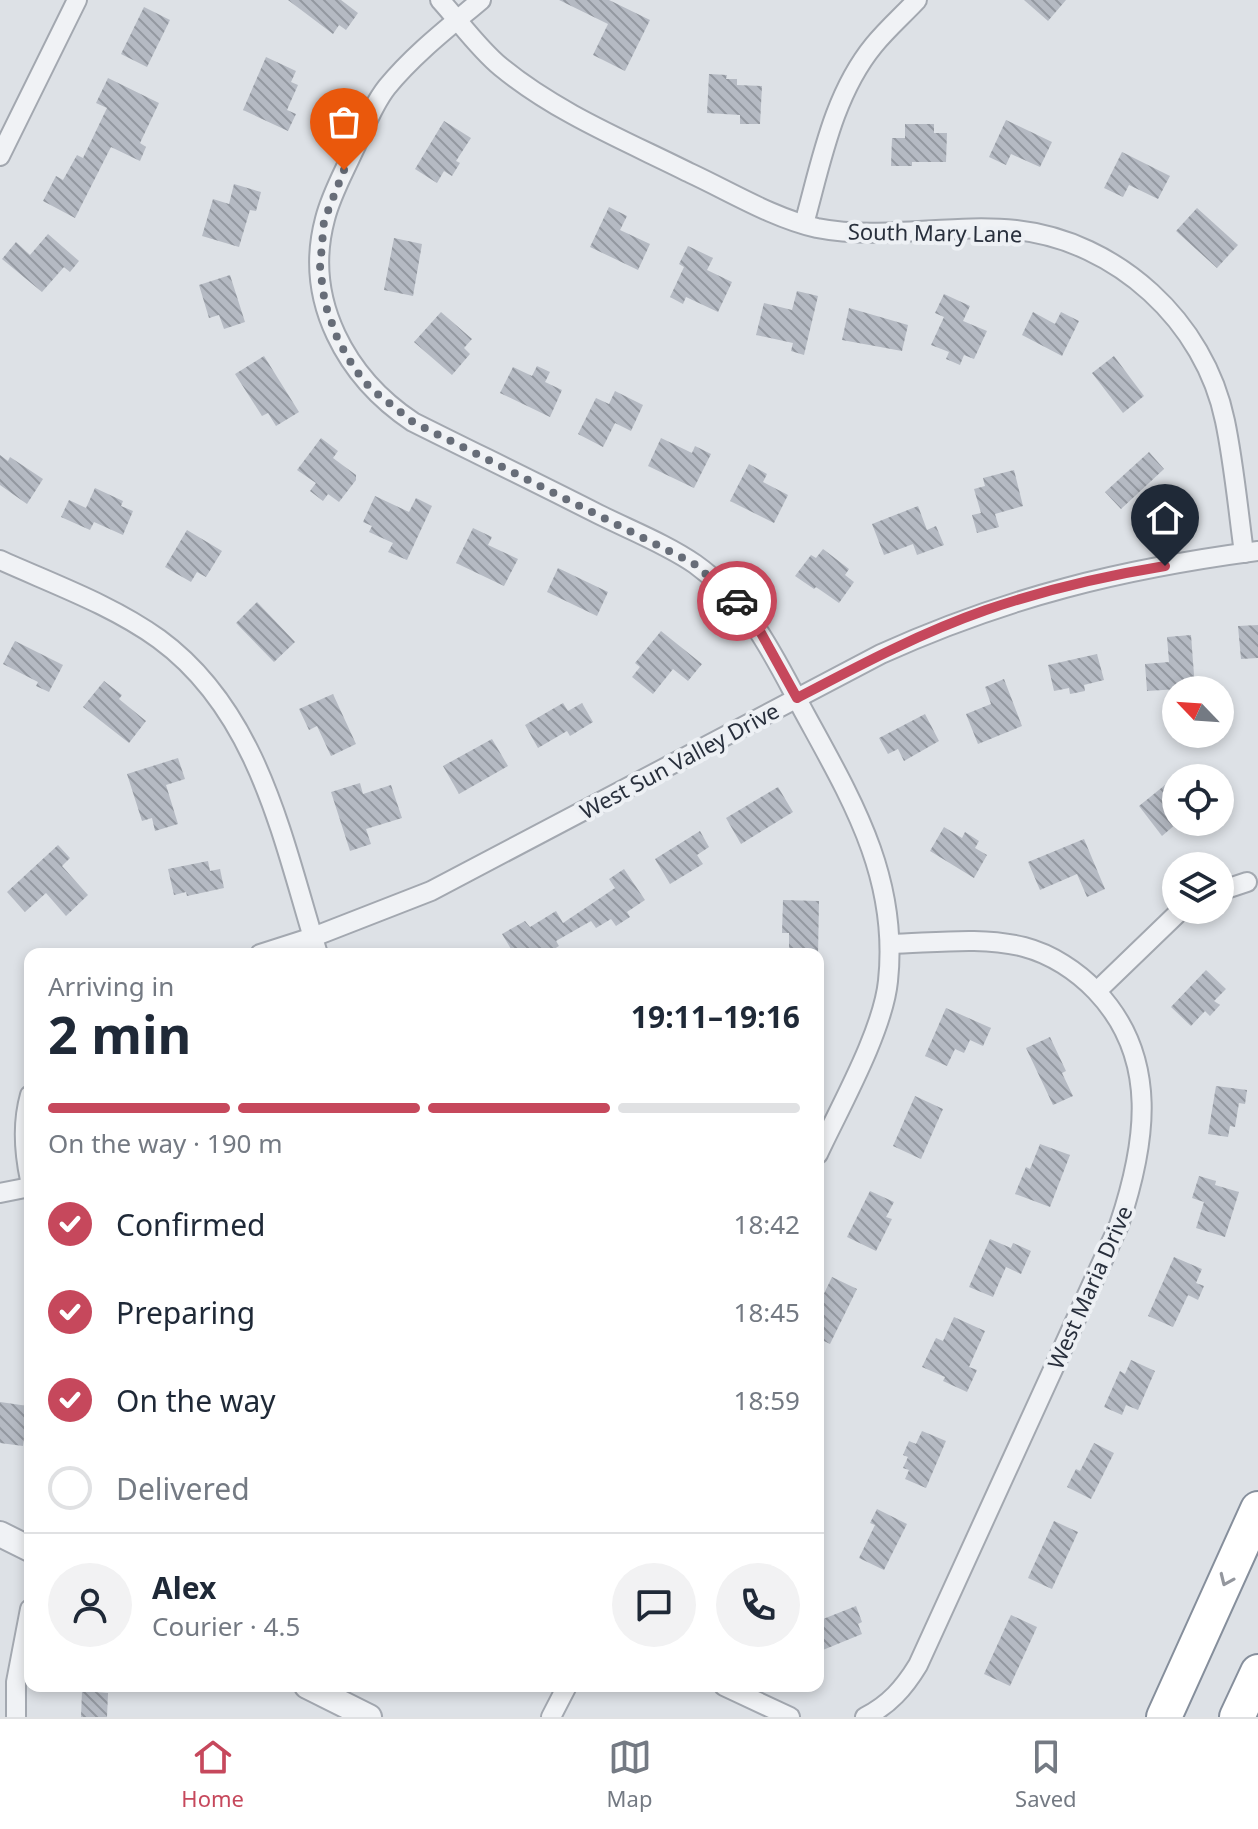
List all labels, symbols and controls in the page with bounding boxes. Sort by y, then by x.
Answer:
pin [310,88,378,170]
icon: bag [322,100,366,144]
street label: South Mary Lane [848,215,1022,249]
pin [1131,484,1199,566]
icon: home [1143,496,1187,540]
courier [697,561,777,641]
icon: car [715,579,759,623]
north arrow [1162,676,1234,748]
map controls [1162,676,1234,924]
street label: West Sun Valley Drive [574,695,784,825]
button: locate [1162,764,1234,836]
button: layers [1162,852,1234,924]
text: Arriving in [48,968,174,1004]
text: 19:11–19:16 [631,996,800,1037]
text: 2 min [48,998,191,1069]
text: On the way · 190 m [48,1125,282,1161]
street label: West Maria Drive [1039,1200,1139,1374]
icon: check [48,1202,92,1246]
text: Confirmed [116,1204,266,1245]
text: 18:42 [734,1206,800,1242]
icon: check [48,1290,92,1334]
text: Preparing [116,1292,255,1333]
text: 18:45 [734,1294,800,1330]
icon: check [48,1378,92,1422]
text: On the way [116,1380,276,1421]
text: 18:59 [734,1382,800,1418]
text: Delivered [116,1468,250,1509]
button: person [48,1563,132,1647]
button: chat [612,1563,696,1647]
button: phone [716,1563,800,1647]
text: Alex [152,1567,216,1608]
one-way arrow [1220,1571,1236,1586]
text: Courier · 4.5 [152,1608,300,1644]
tab: Home [181,1735,244,1813]
tab: Map [607,1735,652,1813]
tab: Saved [1015,1735,1077,1813]

